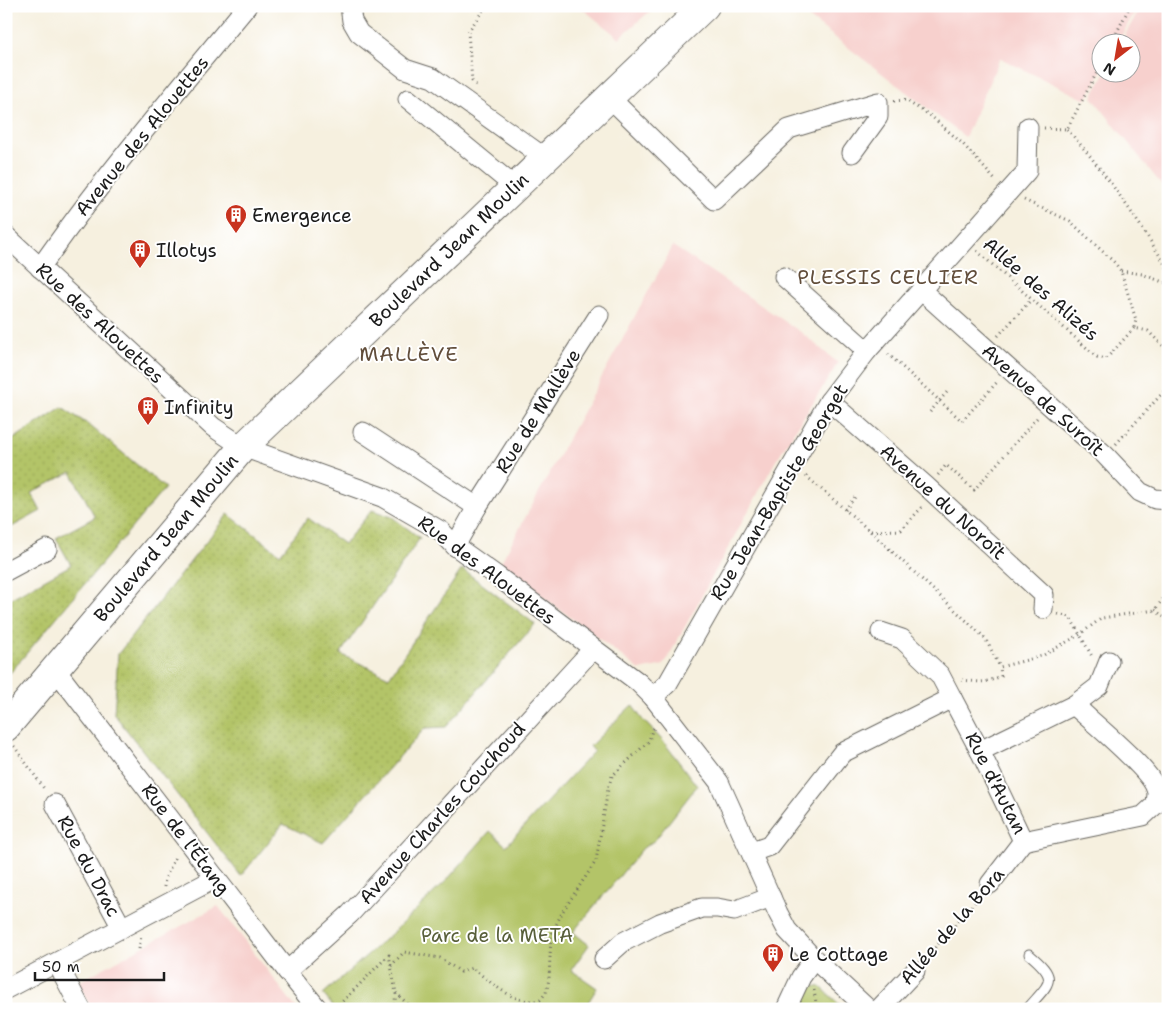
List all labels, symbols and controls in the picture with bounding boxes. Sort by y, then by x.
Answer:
north arrow [1092,32,1142,82]
street label: Avenue des Alouettes [70,51,214,221]
text: N [1100,59,1119,80]
street label: Boulevard Jean Moulin [364,167,534,333]
building icon: Emergence [224,203,248,234]
place label: Emergence [252,203,352,228]
street label: Allée des Alizés [978,232,1104,346]
building icon: Illotys [128,238,152,269]
place label: Illotys [156,238,217,263]
street label: Rue des Alouettes [31,257,169,389]
district label: PLESSIS CELLIER [797,264,979,290]
street label: Avenue de Suroît [976,338,1110,462]
district label: MALLÈVE [359,341,459,367]
street label: Rue de Mallève [490,344,586,478]
street label: Rue Jean-Baptiste Georget [704,379,854,605]
building icon: Infinity [136,395,160,426]
place label: Infinity [164,395,234,420]
street label: Avenue du Noroît [875,439,1011,565]
street label: Boulevard Jean Moulin [88,449,244,627]
street label: Rue des Alouettes [413,510,561,630]
street label: Avenue Charles Couchoud [353,716,531,910]
street label: Rue d'Autan [960,728,1032,838]
street label: Rue de l'Étang [136,778,237,900]
street label: Rue du Drac [52,811,126,921]
street label: Allée de la Bora [894,862,1010,990]
park label: Parc de la META [421,923,573,948]
building icon: Le Cottage [761,942,785,973]
place label: Le Cottage [789,942,889,967]
scale bar [35,950,164,982]
text: 50 m [42,957,80,977]

